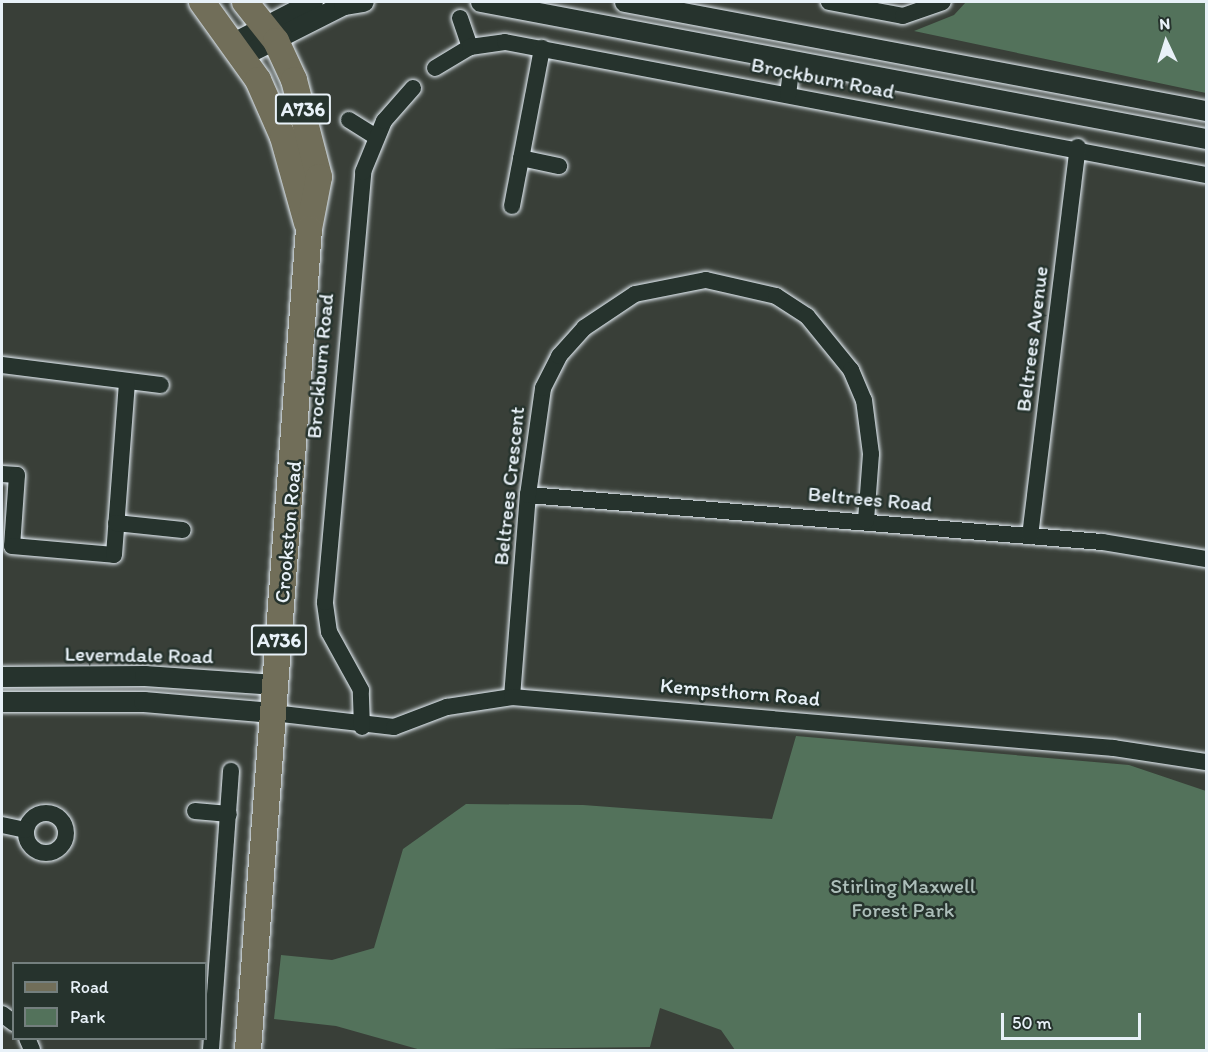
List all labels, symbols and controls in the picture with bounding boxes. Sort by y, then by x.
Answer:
north arrow [1136,12,1196,72]
text: N [1159,14,1171,33]
street label: Brockburn Road [749,52,897,104]
road number: A736 [274,92,332,126]
street label: Beltrees Avenue [1011,265,1053,413]
street label: Brockburn Road [301,293,339,439]
street label: Beltrees Crescent [488,405,530,567]
street label: Crookston Road [269,460,307,604]
street label: Beltrees Road [807,481,933,517]
road number: A736 [250,623,308,657]
street label: Leverndale Road [65,641,213,669]
street label: Kempsthorn Road [659,672,821,712]
park label: Stirling Maxwell Forest Park [830,873,976,923]
legend [12,962,207,1040]
text: Road [70,976,109,998]
scale bar [1004,1001,1144,1039]
text: Park [70,1006,105,1028]
text: 50 m [1012,1012,1052,1034]

